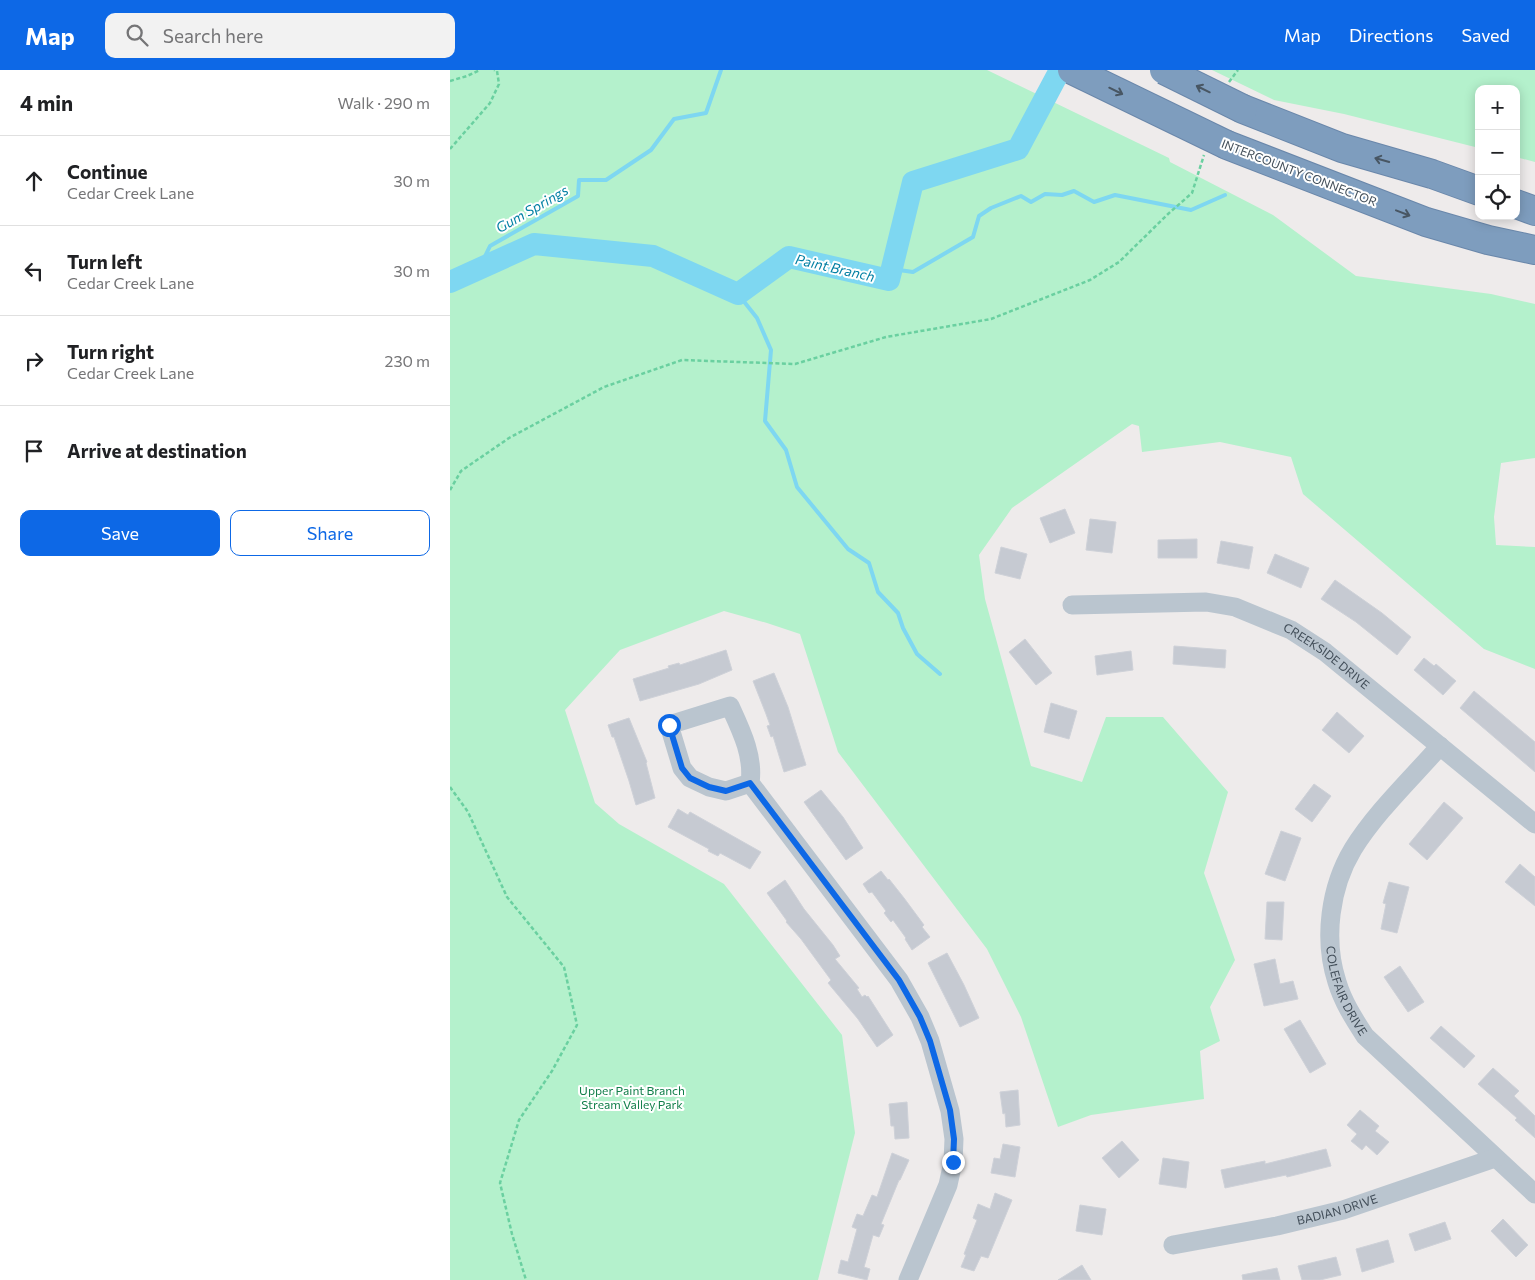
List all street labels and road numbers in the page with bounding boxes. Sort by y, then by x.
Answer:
street label: INTERCOUNTY CONNECTOR [1220,136,1379,208]
street label: CREEKSIDE DRIVE [1282,620,1373,691]
street label: COLEFAIR DRIVE [1324,945,1371,1038]
street label: BADIAN DRIVE [1295,1191,1379,1227]

